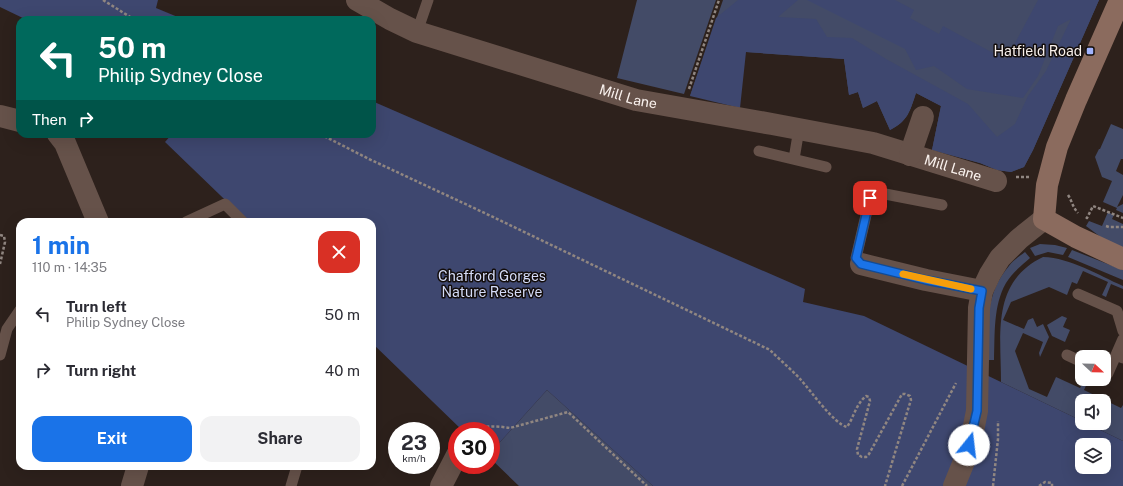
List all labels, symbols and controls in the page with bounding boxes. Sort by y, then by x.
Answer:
text: 50 m [98,31,166,64]
icon: left [32,32,84,84]
place label: Hatfield Road [993,43,1082,59]
marker: Hatfield Road [1085,46,1095,56]
text: Philip Sydney Close [98,65,263,86]
street label: Mill Lane [597,81,658,112]
icon: right [75,108,97,130]
text: Then [32,111,67,128]
street label: Mill Lane [922,151,984,184]
pin [853,181,887,215]
icon: arrive [859,187,881,209]
text: 1 min [32,231,90,259]
button: close [318,231,360,273]
text: 110 m · 14:35 [32,260,107,275]
park label: Chafford Gorges Nature Reserve [438,268,546,300]
text: Turn left [66,298,127,315]
icon: left [32,303,54,325]
text: 50 m [325,306,360,323]
text: Philip Sydney Close [66,315,185,330]
north arrow [1075,350,1111,386]
map controls [1075,350,1111,474]
icon: right [32,359,54,381]
text: Turn right [66,362,136,379]
text: 40 m [325,362,360,379]
button: sound [1075,394,1111,430]
button: Exit [32,416,192,462]
button: Share [200,416,360,462]
speed limit sign: 30 [448,422,500,474]
position arrow [948,424,990,466]
text: 23 [401,431,427,455]
button: layers [1075,438,1111,474]
text: km/h [402,452,426,464]

